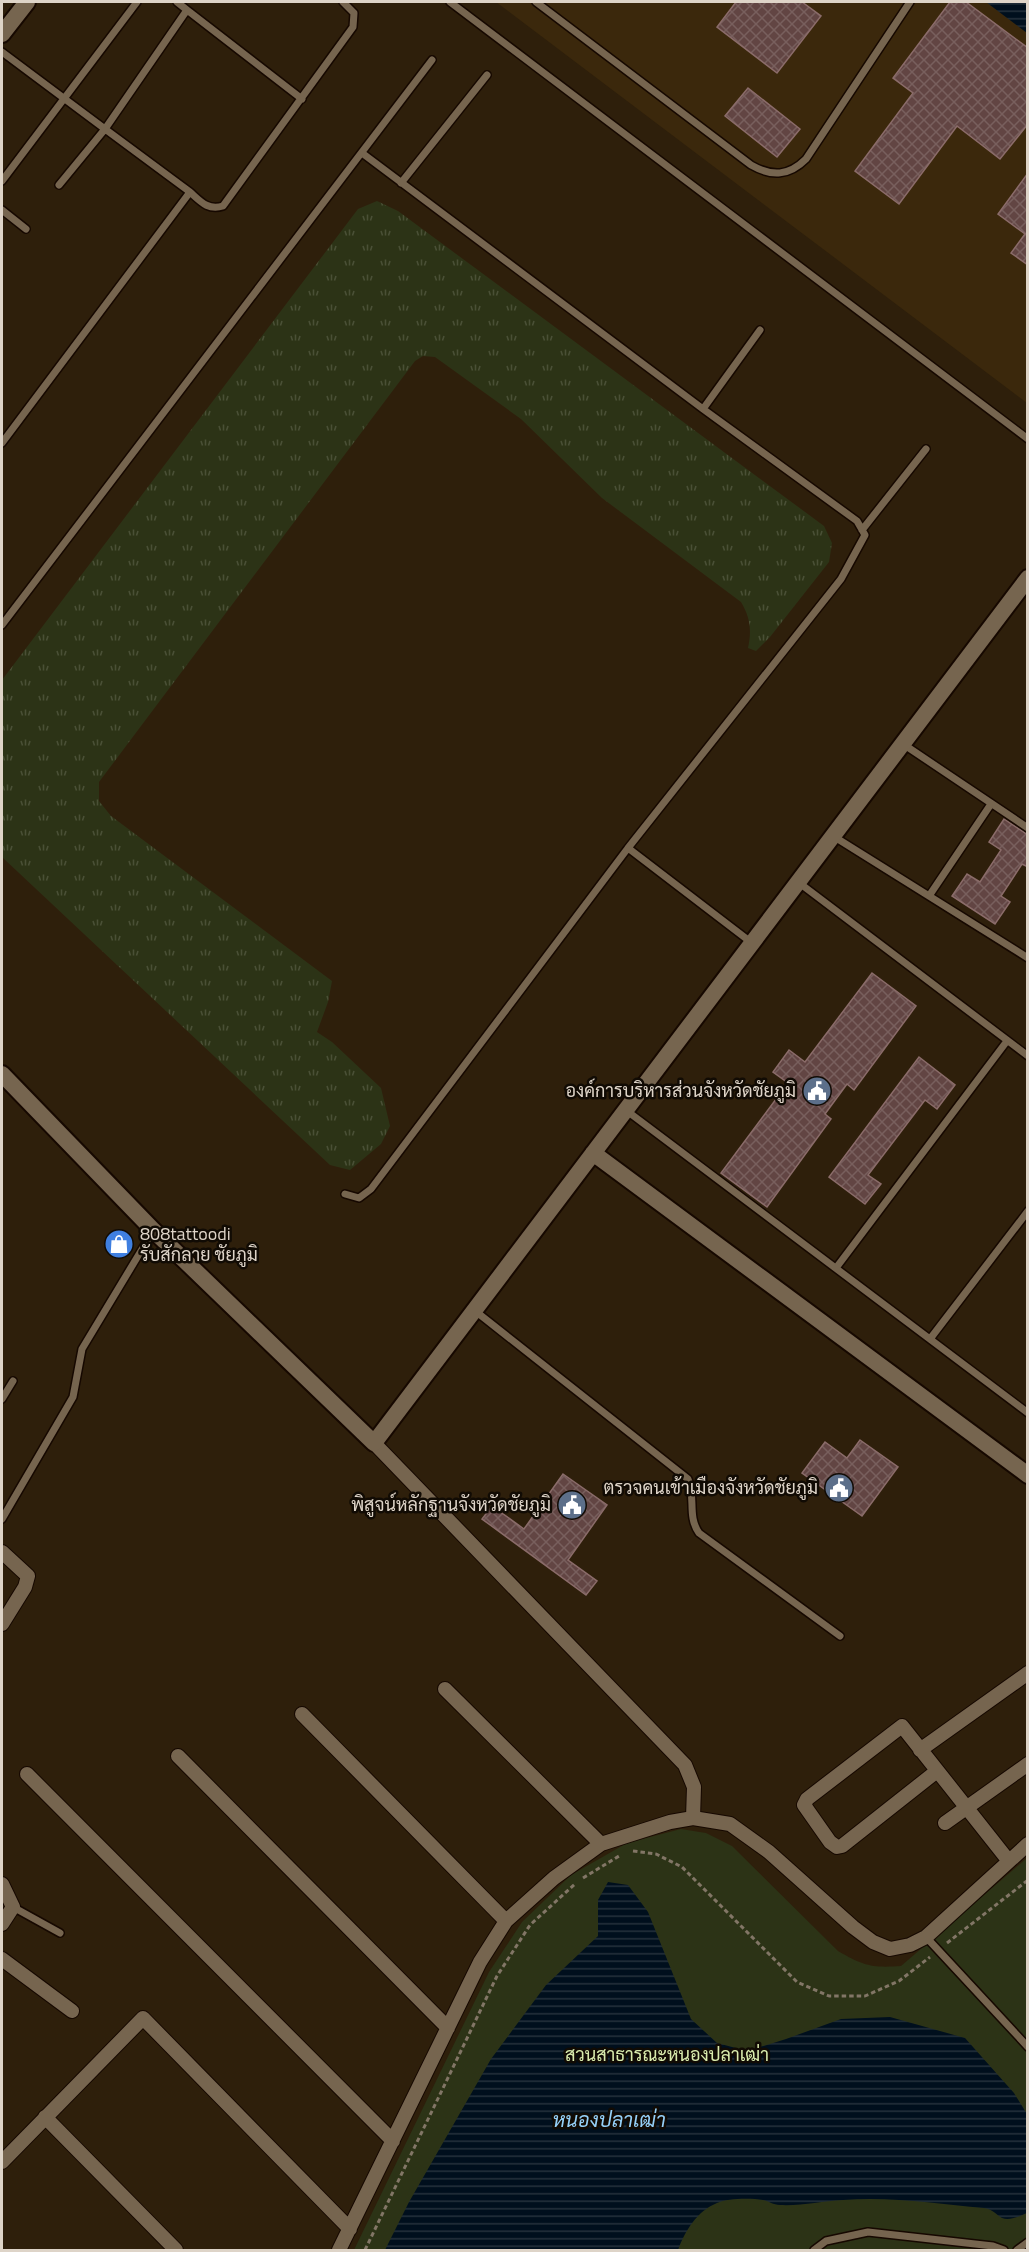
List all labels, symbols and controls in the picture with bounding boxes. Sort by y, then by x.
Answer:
public building icon: องค์การบริหารส่วนจังหวัดชัยภูมิ [801,1075,833,1107]
place label: องค์การบริหารส่วนจังหวัดชัยภูมิ [565,1077,796,1104]
place label: 808tattoodi รับสักลาย ชัยภูมิ [140,1220,258,1268]
shop icon: 808tattoodi รับสักลาย ชัยภูมิ [103,1228,135,1260]
public building icon: ตรวจคนเข้าเมืองจังหวัดชัยภูมิ [823,1472,855,1504]
place label: ตรวจคนเข้าเมืองจังหวัดชัยภูมิ [604,1474,818,1501]
public building icon: พิสูจน์หลักฐานจังหวัดชัยภูมิ [556,1489,588,1521]
place label: พิสูจน์หลักฐานจังหวัดชัยภูมิ [351,1491,551,1518]
park label: สวนสาธารณะหนองปลาเฒ่า [565,2041,769,2068]
water label: หนองปลาเฒ่า [552,2104,666,2135]

